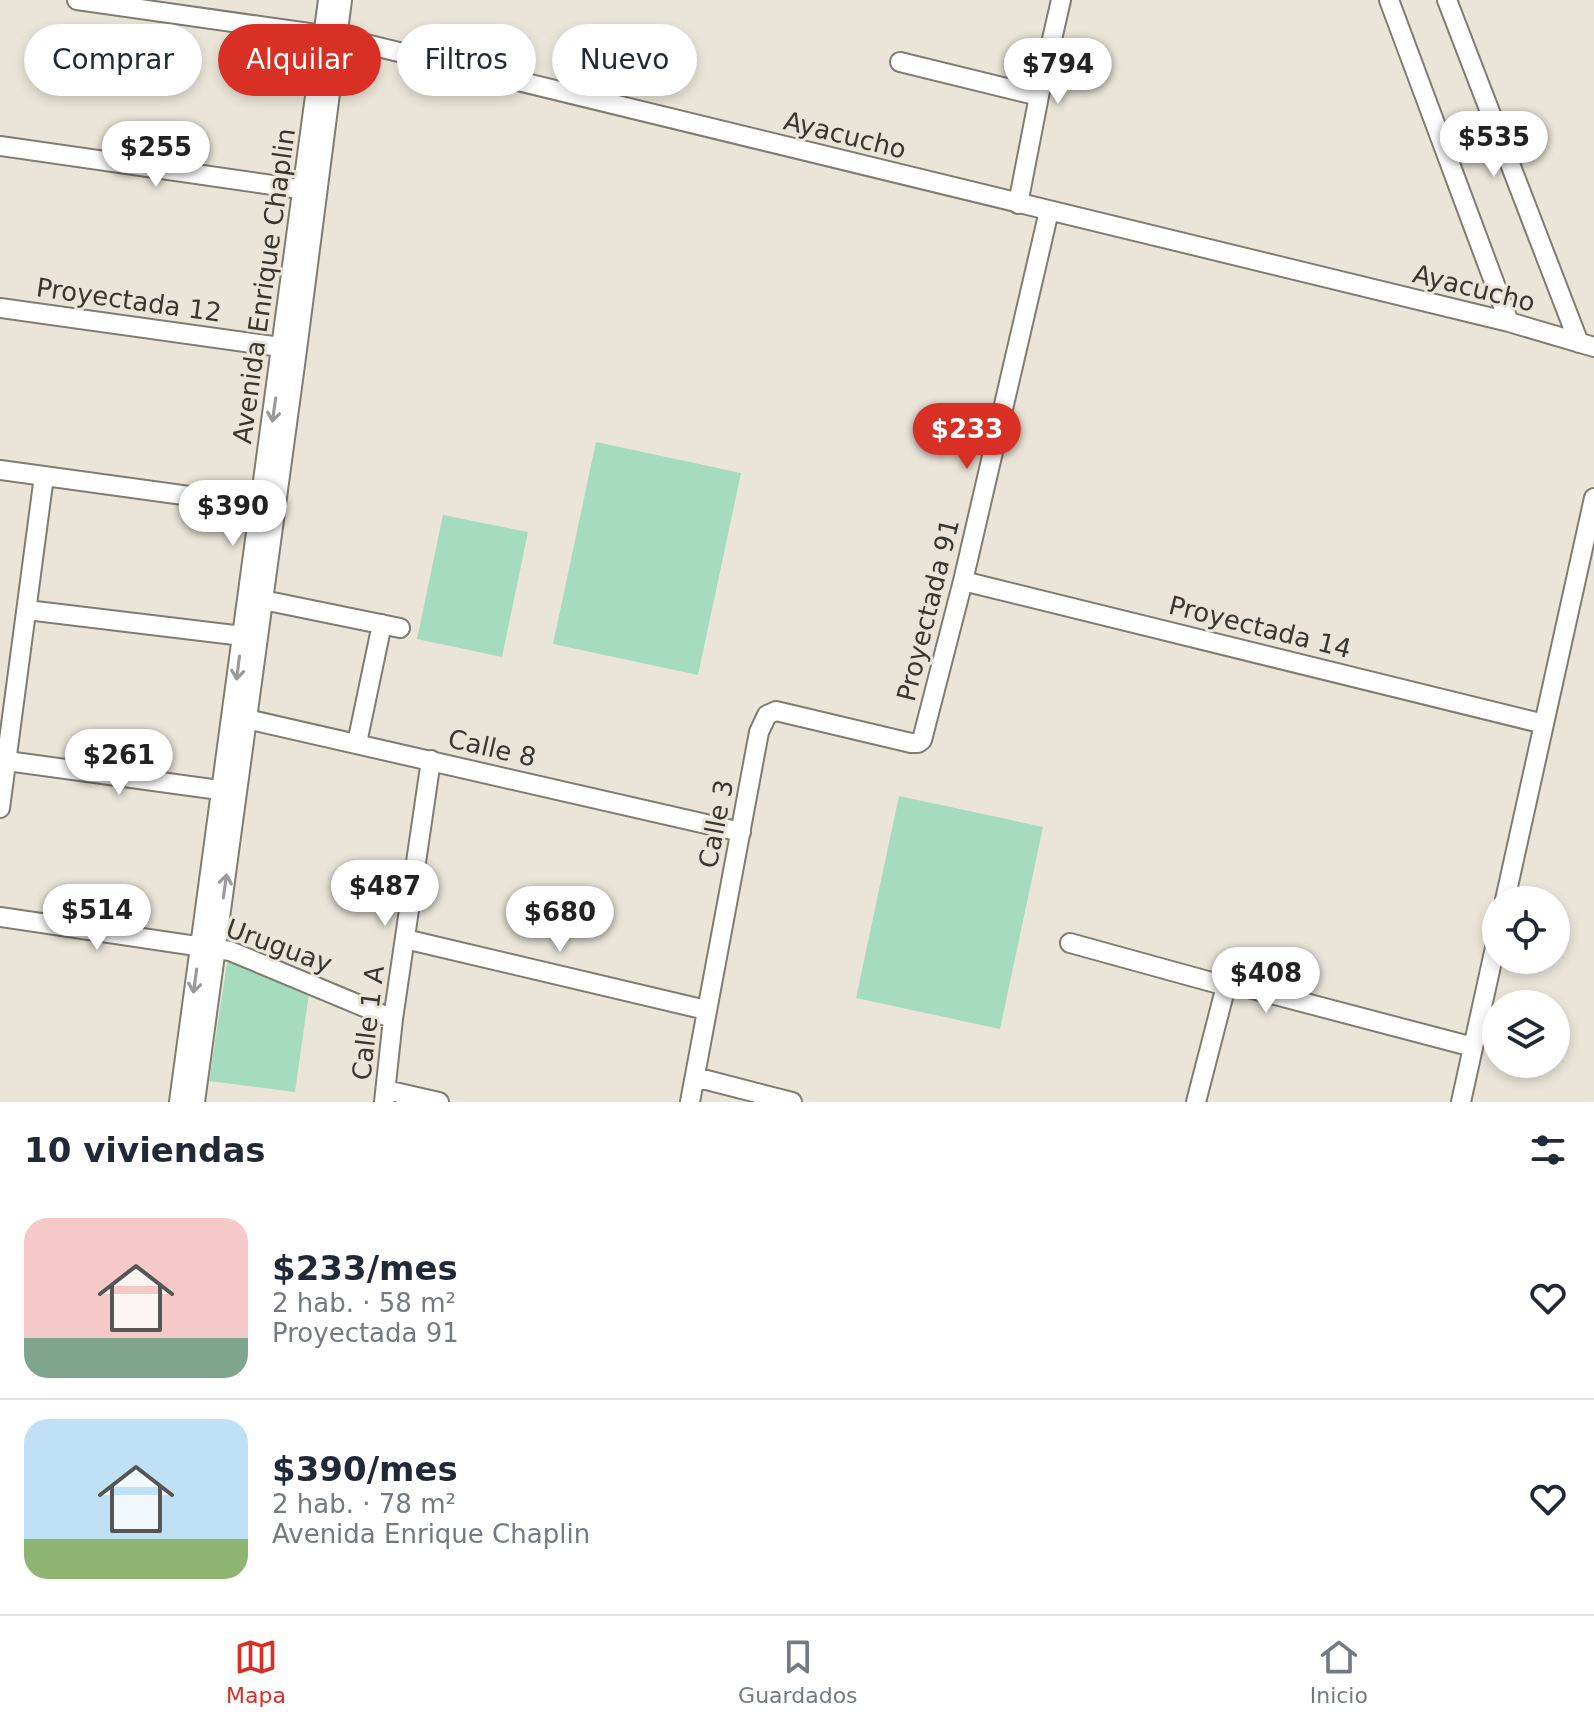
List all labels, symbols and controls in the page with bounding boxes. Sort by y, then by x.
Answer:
chip: Comprar [24,24,202,96]
chip: Alquilar [218,24,381,96]
chip: Filtros [397,24,536,96]
chip: Nuevo [552,24,697,96]
pin: $794 [1011,38,1105,106]
text: $794 [1022,49,1094,79]
street label: Ayacucho [781,105,909,165]
pin: $535 [1447,111,1541,179]
pin: $255 [109,121,203,189]
text: $535 [1458,122,1530,152]
street label: Avenida Enrique Chaplin [227,126,301,446]
text: $255 [120,132,192,162]
street label: Ayacucho [1410,258,1538,318]
street label: Proyectada 12 [34,272,224,328]
one-way arrow [266,397,281,423]
pin: $233 [920,403,1014,471]
text: $233 [931,414,1003,444]
pin: $390 [186,480,280,548]
text: $390 [197,491,269,521]
street label: Proyectada 91 [891,516,965,704]
street label: Proyectada 14 [1166,590,1354,664]
one-way arrow [230,655,245,680]
street label: Calle 8 [445,723,539,773]
pin: $261 [72,729,166,797]
text: $261 [83,740,155,770]
street label: Calle 3 [693,777,739,871]
pin: $487 [338,860,432,928]
text: $487 [349,871,421,901]
one-way arrow [218,874,233,899]
pin: $514 [50,884,144,952]
pin: $680 [513,886,607,954]
map controls [1482,886,1570,1078]
button: locate [1482,886,1570,974]
text: $514 [61,895,133,925]
text: $680 [524,897,596,927]
street label: Uruguay [222,913,336,979]
pin: $408 [1219,947,1313,1015]
text: $408 [1230,958,1302,988]
street label: Calle 1 A [346,964,390,1082]
one-way arrow [188,967,203,994]
button: layers [1482,990,1570,1078]
icon: filters [1526,1128,1570,1172]
text: 10 viviendas [24,1130,266,1170]
text: $233/mes [272,1248,458,1288]
icon: home [88,1250,184,1346]
icon: heart [1526,1276,1570,1320]
text: 2 hab. · 58 m² [272,1288,456,1318]
text: Proyectada 91 [272,1318,459,1348]
text: $390/mes [272,1449,458,1489]
icon: home [88,1451,184,1547]
icon: heart [1526,1477,1570,1521]
text: 2 hab. · 78 m² [272,1489,456,1519]
text: Avenida Enrique Chaplin [272,1519,590,1549]
tab: Mapa [226,1635,286,1708]
tab: Guardados [738,1635,858,1708]
tab: Inicio [1310,1635,1368,1708]

